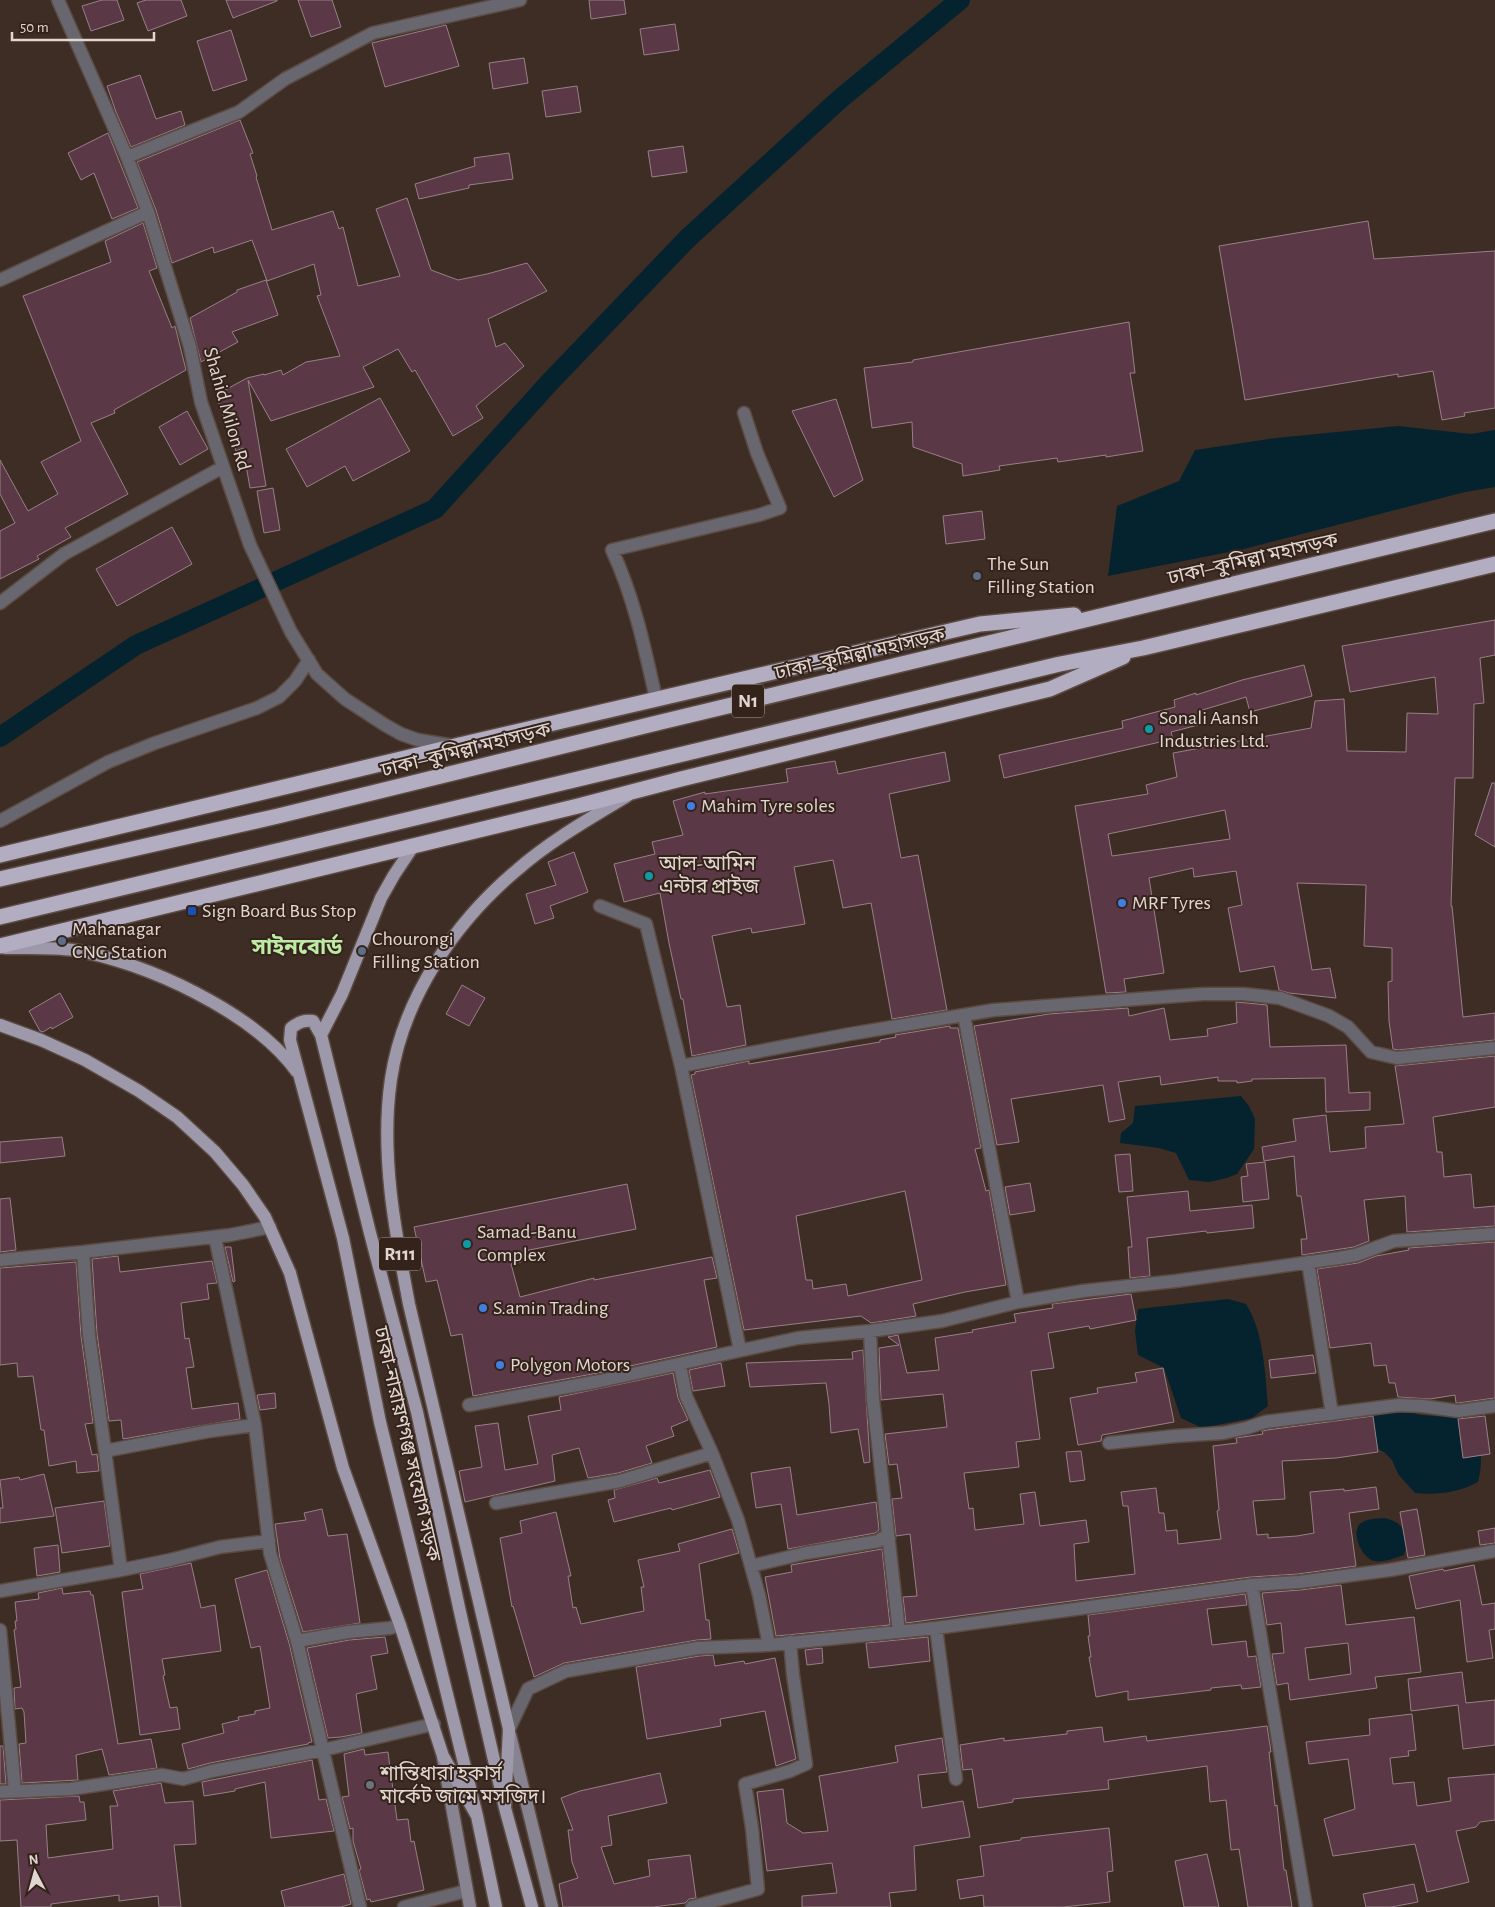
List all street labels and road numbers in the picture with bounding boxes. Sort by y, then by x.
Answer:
street label: Shahid Milon Rd [200,345,254,473]
street label: ঢাকা–কুমিল্লা মহাসড়ক [1164,527,1341,590]
street label: ঢাকা–কুমিল্লা মহাসড়ক [771,622,948,685]
road number: N1 [732,684,764,718]
street label: ঢাকা–কুমিল্লা মহাসড়ক [377,716,554,782]
road number: R111 [379,1238,421,1270]
street label: ঢাকা-নারায়ণগঞ্জ সংযোগ সড়ক [370,1324,444,1564]

